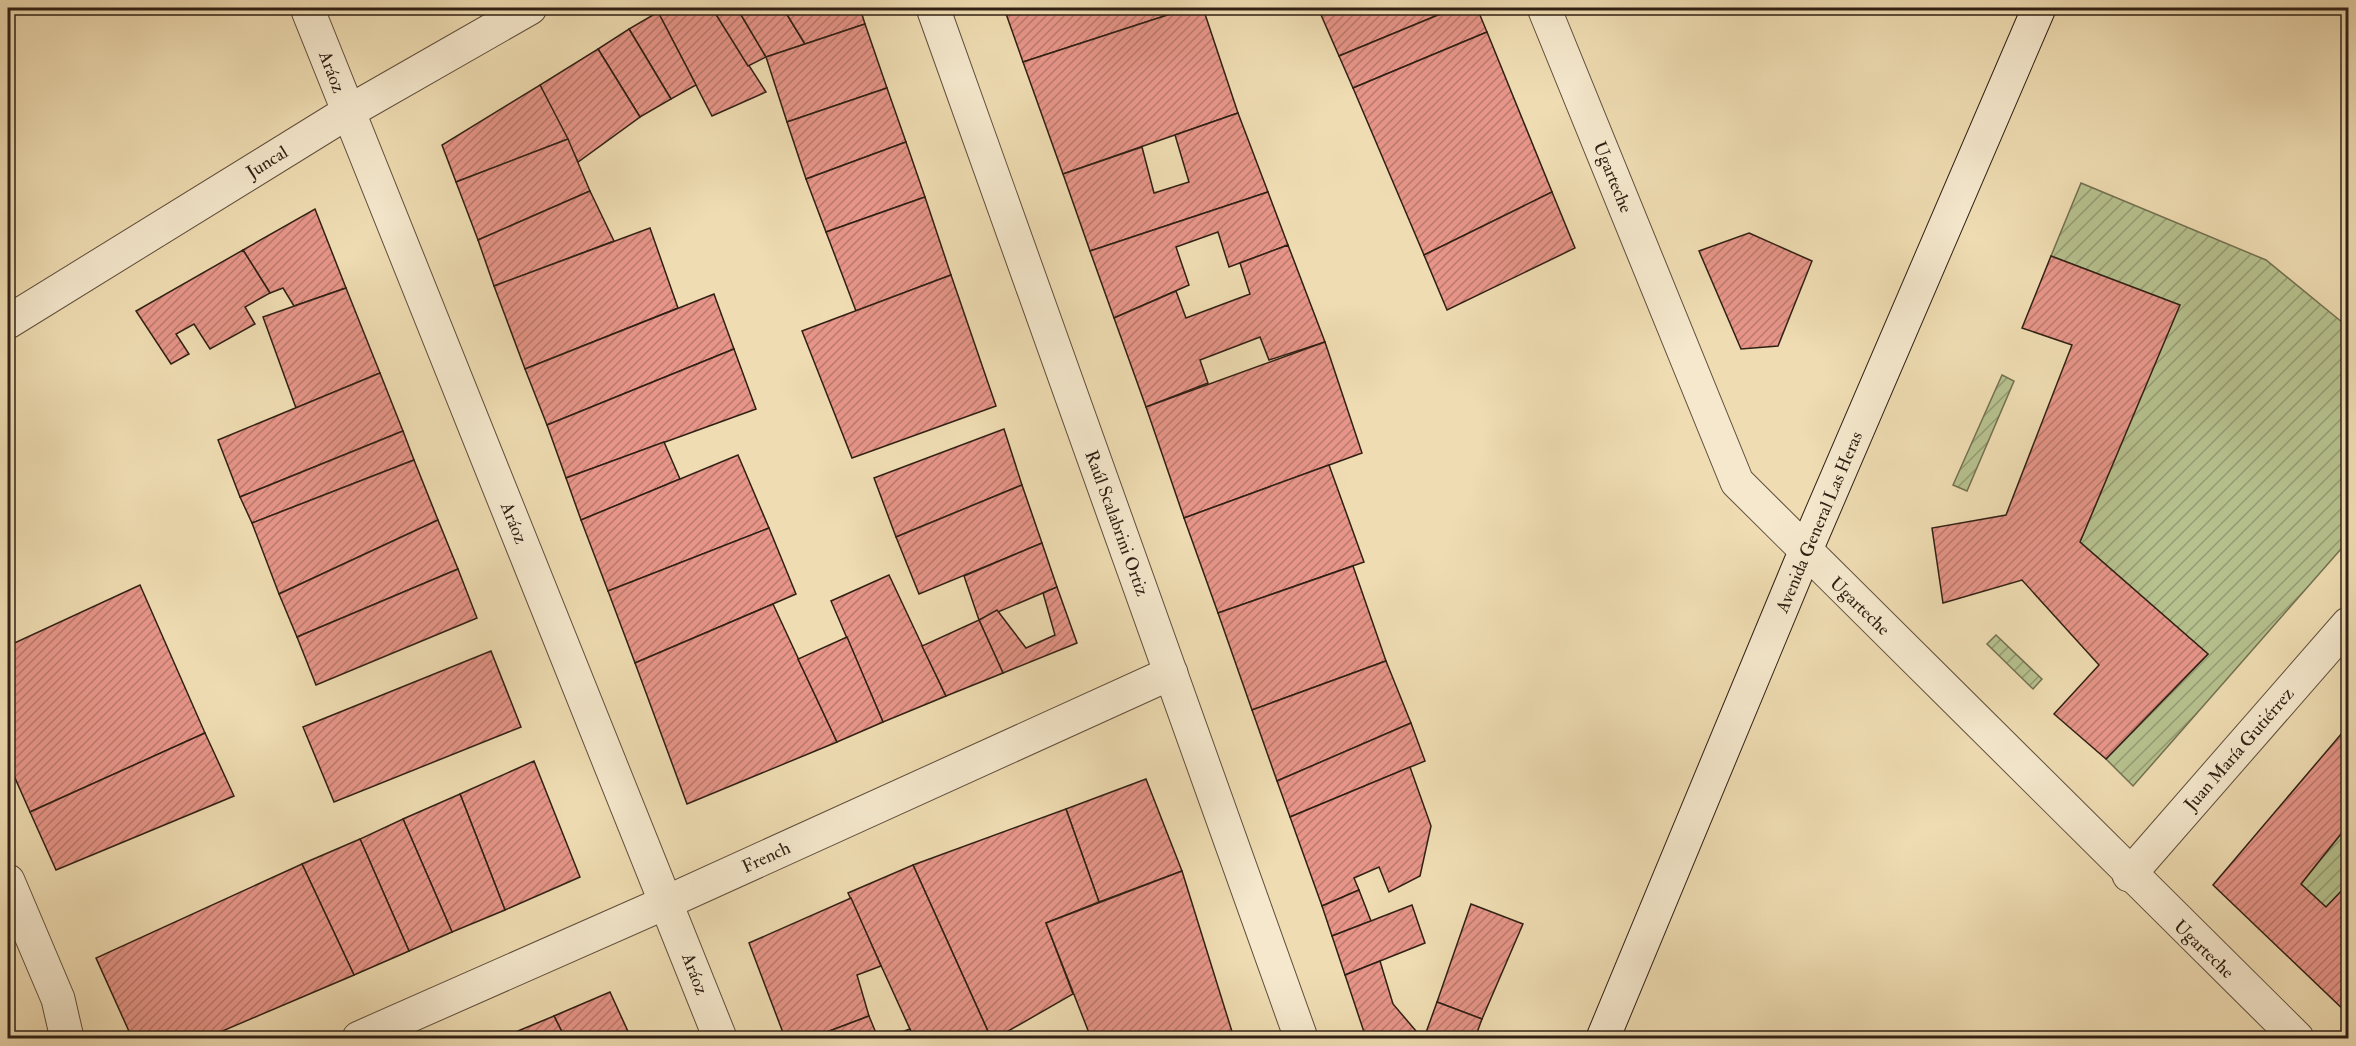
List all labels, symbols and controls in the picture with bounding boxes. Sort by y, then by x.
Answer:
street label: Aráoz [313,47,350,97]
street label: Ugarteche [1588,138,1637,217]
street label: Juncal [241,141,293,185]
street label: Avenida General Las Heras [1770,428,1868,617]
street label: Raúl Scalabrini Ortiz [1079,447,1154,600]
street label: Aráoz [494,498,532,548]
street label: Ugarteche [1825,572,1895,641]
street label: Juan María Gutiérrez [2179,683,2299,817]
street label: French [738,836,795,879]
street label: Ugarteche [2169,915,2239,984]
street label: Aráoz [676,949,713,999]

